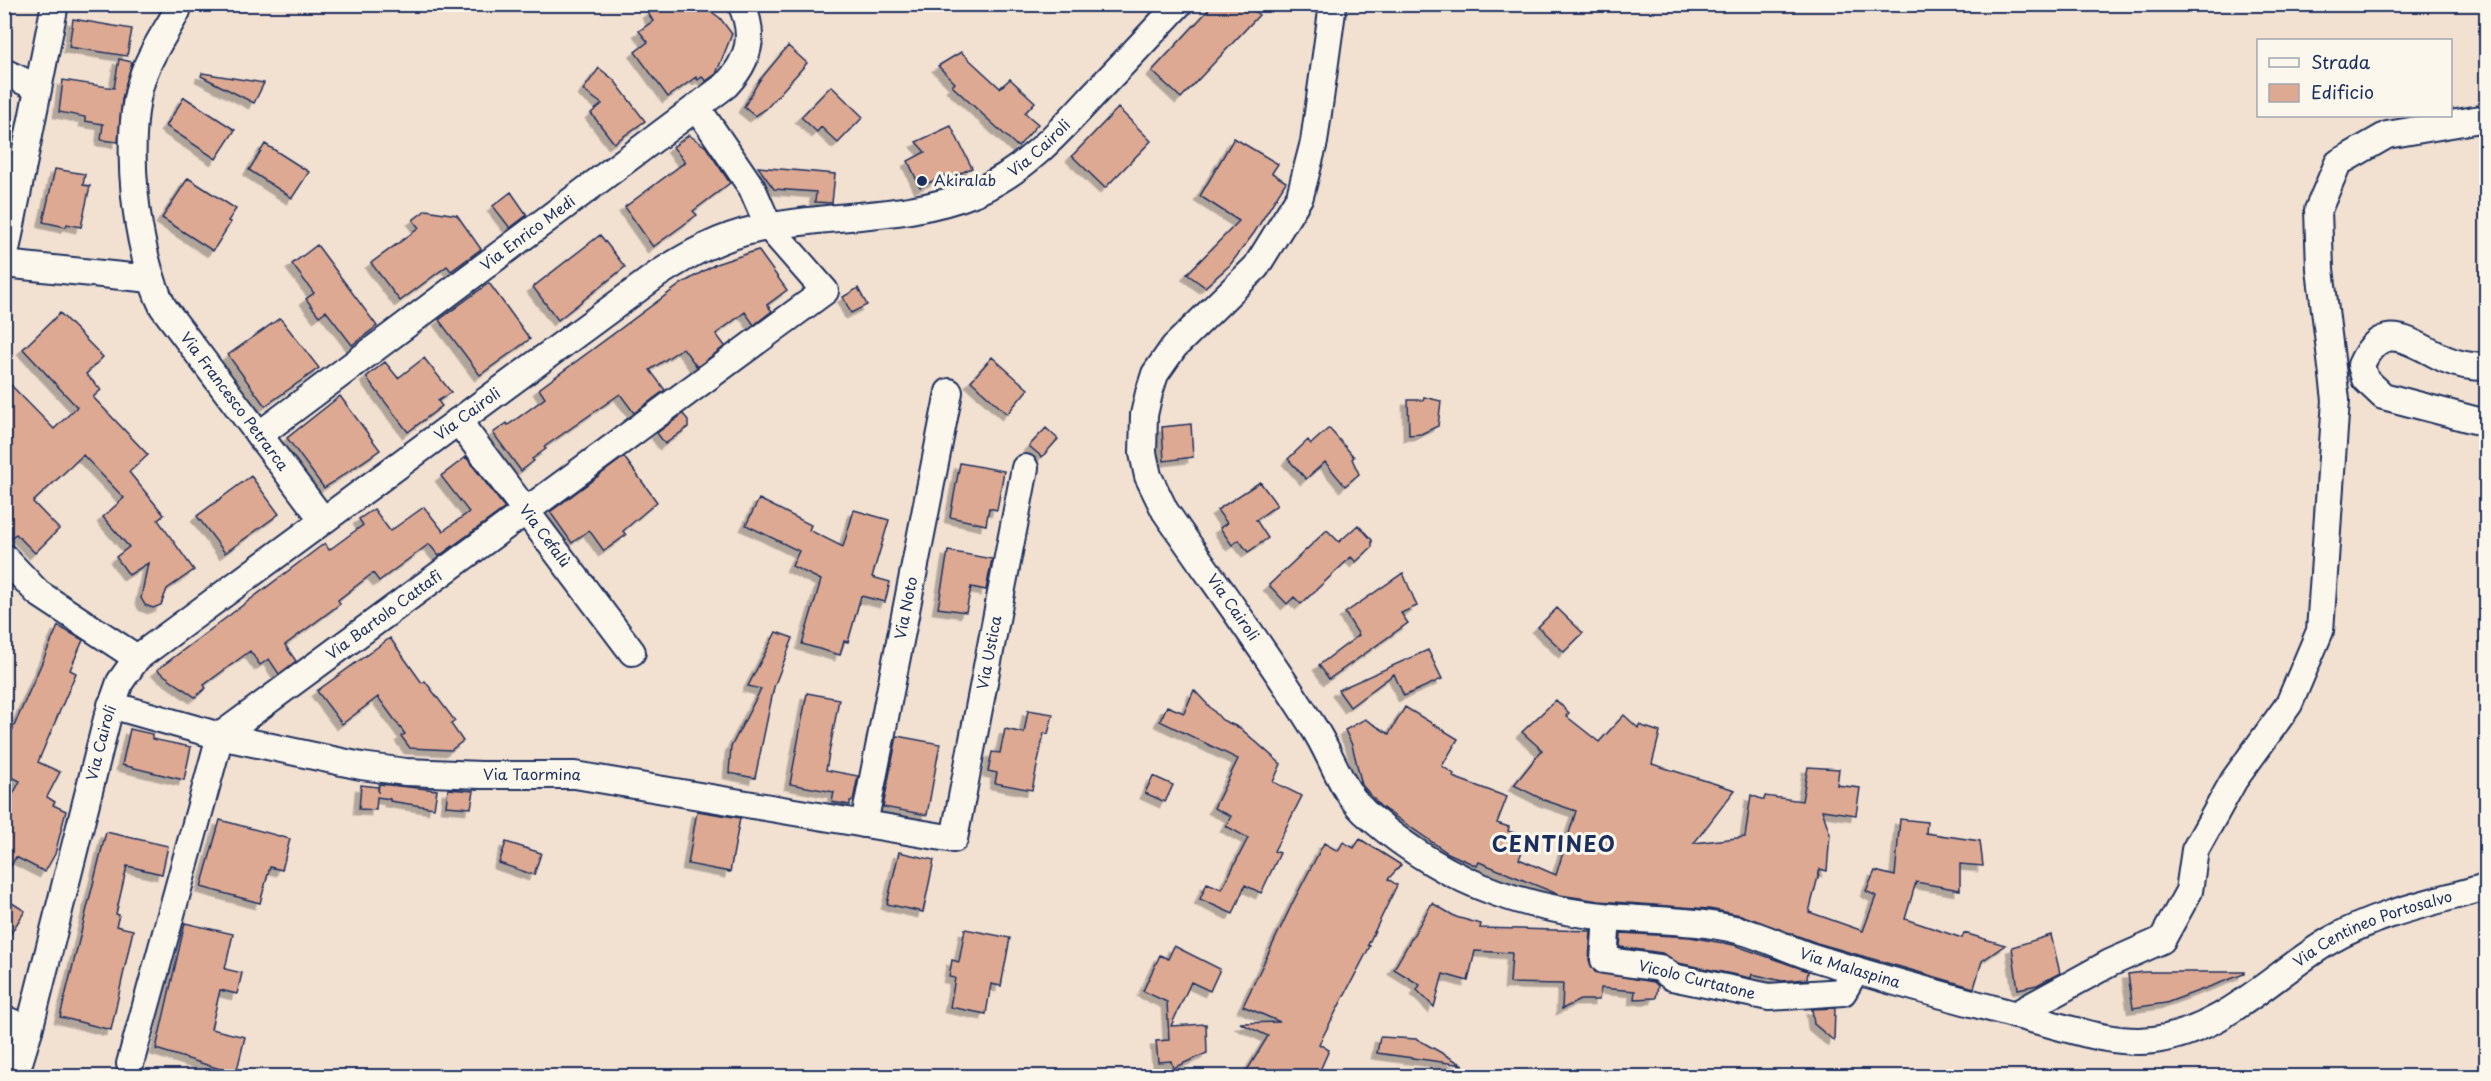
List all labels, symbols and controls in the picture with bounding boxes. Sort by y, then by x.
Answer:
legend [2257,39,2452,117]
text: Strada [2311,48,2371,75]
text: Edificio [2311,78,2374,105]
street label: Via Cairoli [1002,113,1075,182]
place label: Akiralab [934,168,996,191]
marker: Akiralab [915,174,929,188]
street label: Via Enrico Medi [475,189,579,276]
street label: Via Francesco Petrarca [176,327,295,476]
street label: Via Cairoli [429,381,505,445]
street label: Via Cefalù [515,499,577,571]
street label: Via Bartolo Cattafi [321,564,446,664]
street label: Via Cairoli [1202,568,1266,645]
street label: Via Noto [888,574,922,641]
street label: Via Ustica [970,613,1007,691]
street label: Via Cairoli [79,702,121,783]
street label: Via Taormina [483,762,584,786]
district label: CENTINEO [1492,827,1616,859]
street label: Via Centineo Portosalvo [2288,884,2454,972]
street label: Via Malaspina [1797,941,1904,993]
street label: Vicolo Curtatone [1636,953,1758,1004]

